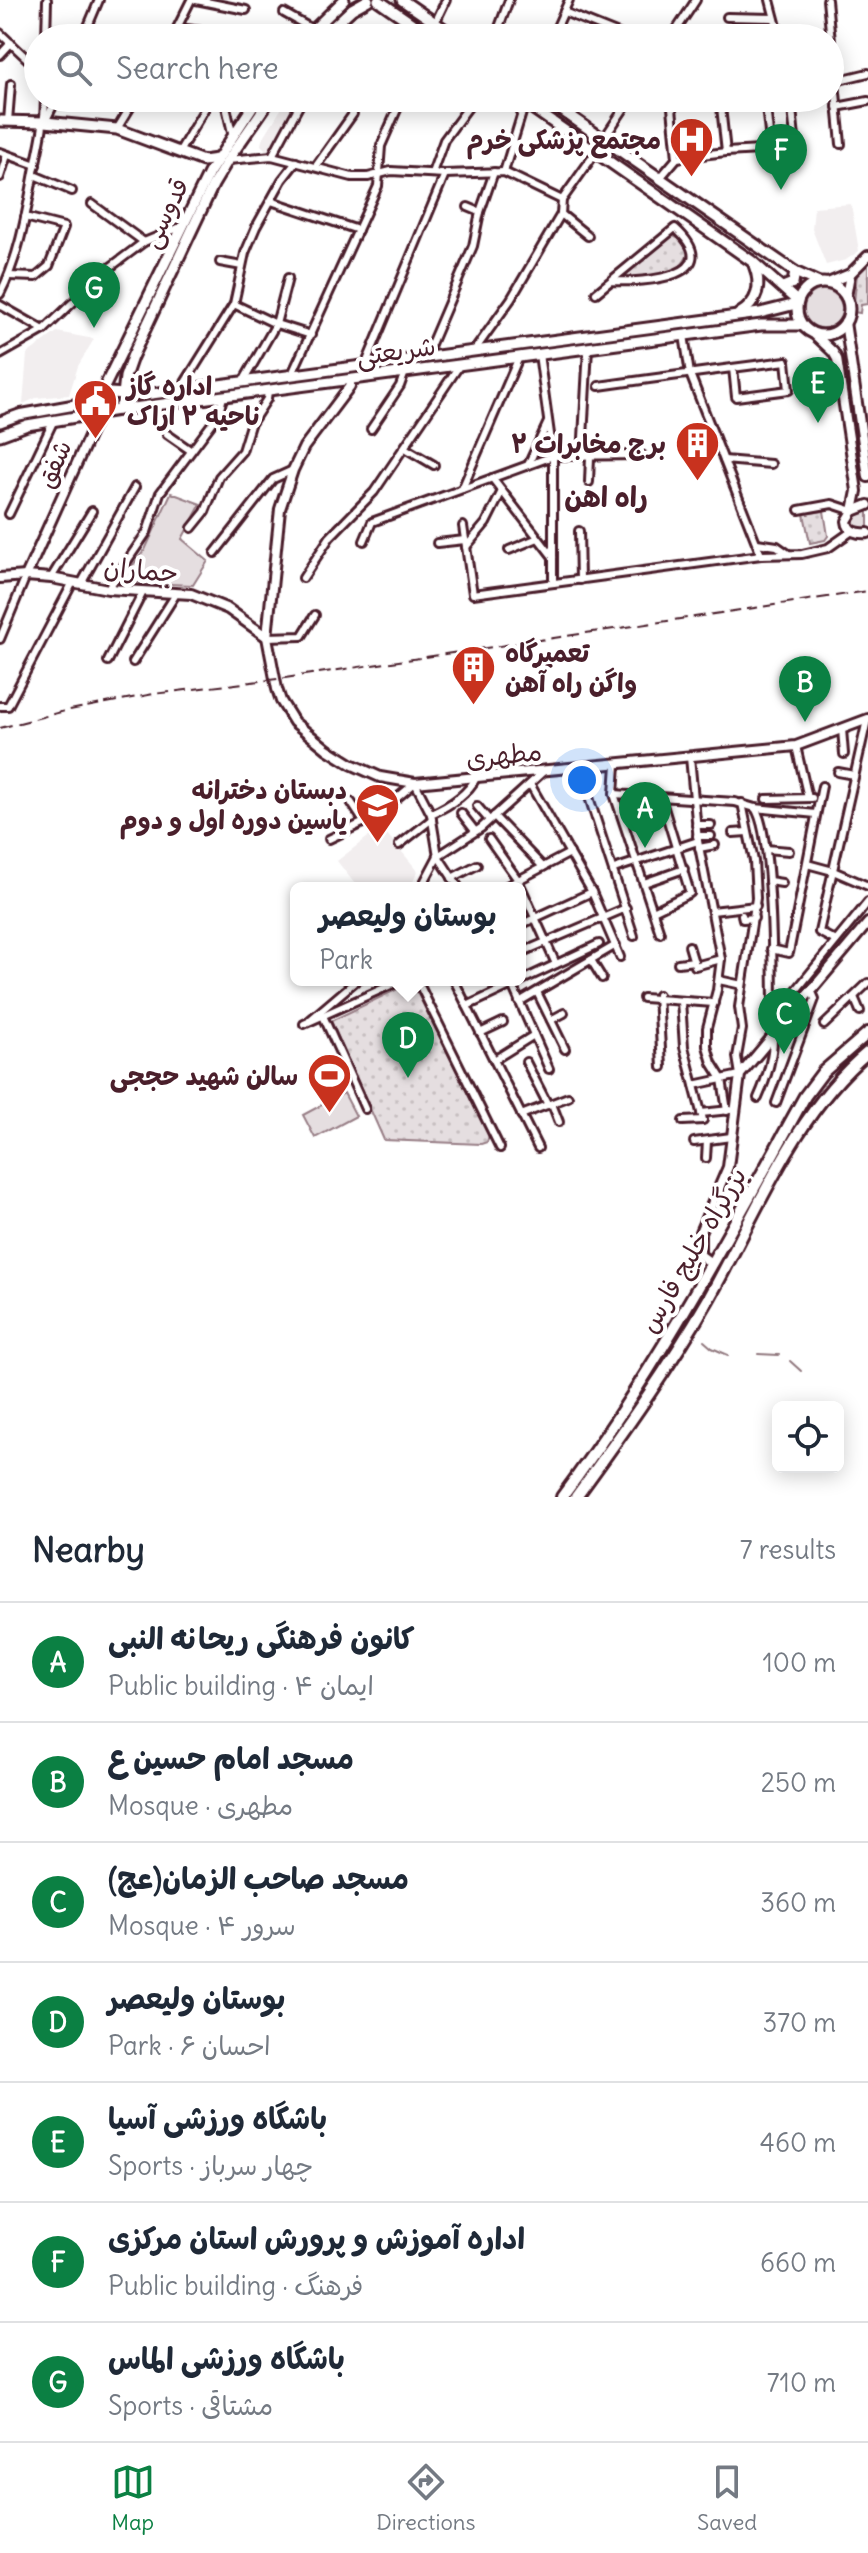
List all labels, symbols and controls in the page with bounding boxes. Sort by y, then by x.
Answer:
search box [24,24,844,112]
icon: search [52,46,96,90]
text: Search here [116,49,279,87]
hospital icon: مجتمع پزشکی خرم [668,116,716,179]
place label: مجتمع پزشکی خرم [467,123,661,160]
pin: F [755,124,807,190]
street label: قدوسی [133,172,197,254]
pin: G [68,262,120,328]
street label: شریعتی [354,329,438,373]
pin: E [792,357,844,423]
place label: اداره گاز ناحیه ۲ اراک [125,369,260,432]
public building icon: اداره گاز ناحیه ۲ اراک [72,377,120,440]
building icon: برج مخابرات ۲ [673,420,721,483]
place label: برج مخابرات ۲ [511,427,666,461]
street label: شفق [28,435,79,493]
district label: راه اهن [564,479,648,515]
street label: جماران [102,550,180,589]
place label: تعمیرگاه واگن راه آهن [505,636,637,699]
building icon: تعمیرگاه واگن راه آهن [450,644,498,707]
pin: B [779,656,831,722]
street label: مطهری [464,734,544,775]
your location [562,760,602,800]
place label: دبستان دخترانه یاسین دوره اول و دوم [120,773,347,840]
school or university icon: دبستان دخترانه یاسین دوره اول و دوم [354,781,402,844]
pin: A [619,782,671,848]
popup [290,882,526,986]
text: بوستان ولیعصر [319,896,497,934]
text: Park [319,943,373,976]
pin: C [758,988,810,1054]
pin: D [382,1012,434,1078]
sports icon: سالن شهید حججی [305,1052,353,1115]
place label: سالن شهید حججی [110,1059,298,1093]
street label: بزرگراه خلیج فارس [632,1161,755,1339]
map controls [772,1401,844,1473]
button: locate [772,1401,844,1473]
text: Nearby [32,1528,145,1571]
text: 7 results [740,1533,836,1566]
text: کانون فرهنگی ریحانه النبی [108,1619,415,1657]
text: A [50,1646,66,1679]
text: 100 m [762,1646,836,1679]
text: Public building · ایمان ۴ [108,1669,374,1702]
text: مسجد امام حسین ع [108,1739,354,1777]
text: B [49,1766,67,1799]
text: 250 m [761,1766,836,1799]
text: Mosque · مطهری [108,1789,293,1822]
text: مسجد صاحب الزمان(عج) [108,1859,409,1897]
text: C [49,1886,67,1919]
text: 360 m [760,1886,836,1919]
text: Mosque · سرور ۴ [108,1909,296,1942]
text: بوستان ولیعصر [108,1979,286,2017]
text: D [49,2006,67,2039]
text: 370 m [762,2006,836,2039]
text: Park · احسان ۶ [108,2029,270,2062]
text: باشگاه ورزشی آسیا [108,2099,327,2137]
text: E [50,2126,66,2159]
text: 460 m [760,2126,836,2159]
text: Sports · چهار سرباز [108,2149,313,2182]
text: اداره آموزش و پرورش استان مرکزی [108,2219,525,2257]
text: F [51,2246,65,2279]
text: 660 m [760,2246,836,2279]
text: Public building · فرهنگ [108,2269,363,2302]
text: باشگاه ورزشی الماس [108,2339,345,2377]
text: G [49,2366,67,2399]
text: 710 m [767,2366,836,2399]
text: Sports · مشتاقی [108,2389,273,2422]
tab: Map [111,2460,155,2536]
tab: Directions [376,2460,476,2536]
tab: Saved [697,2460,757,2536]

